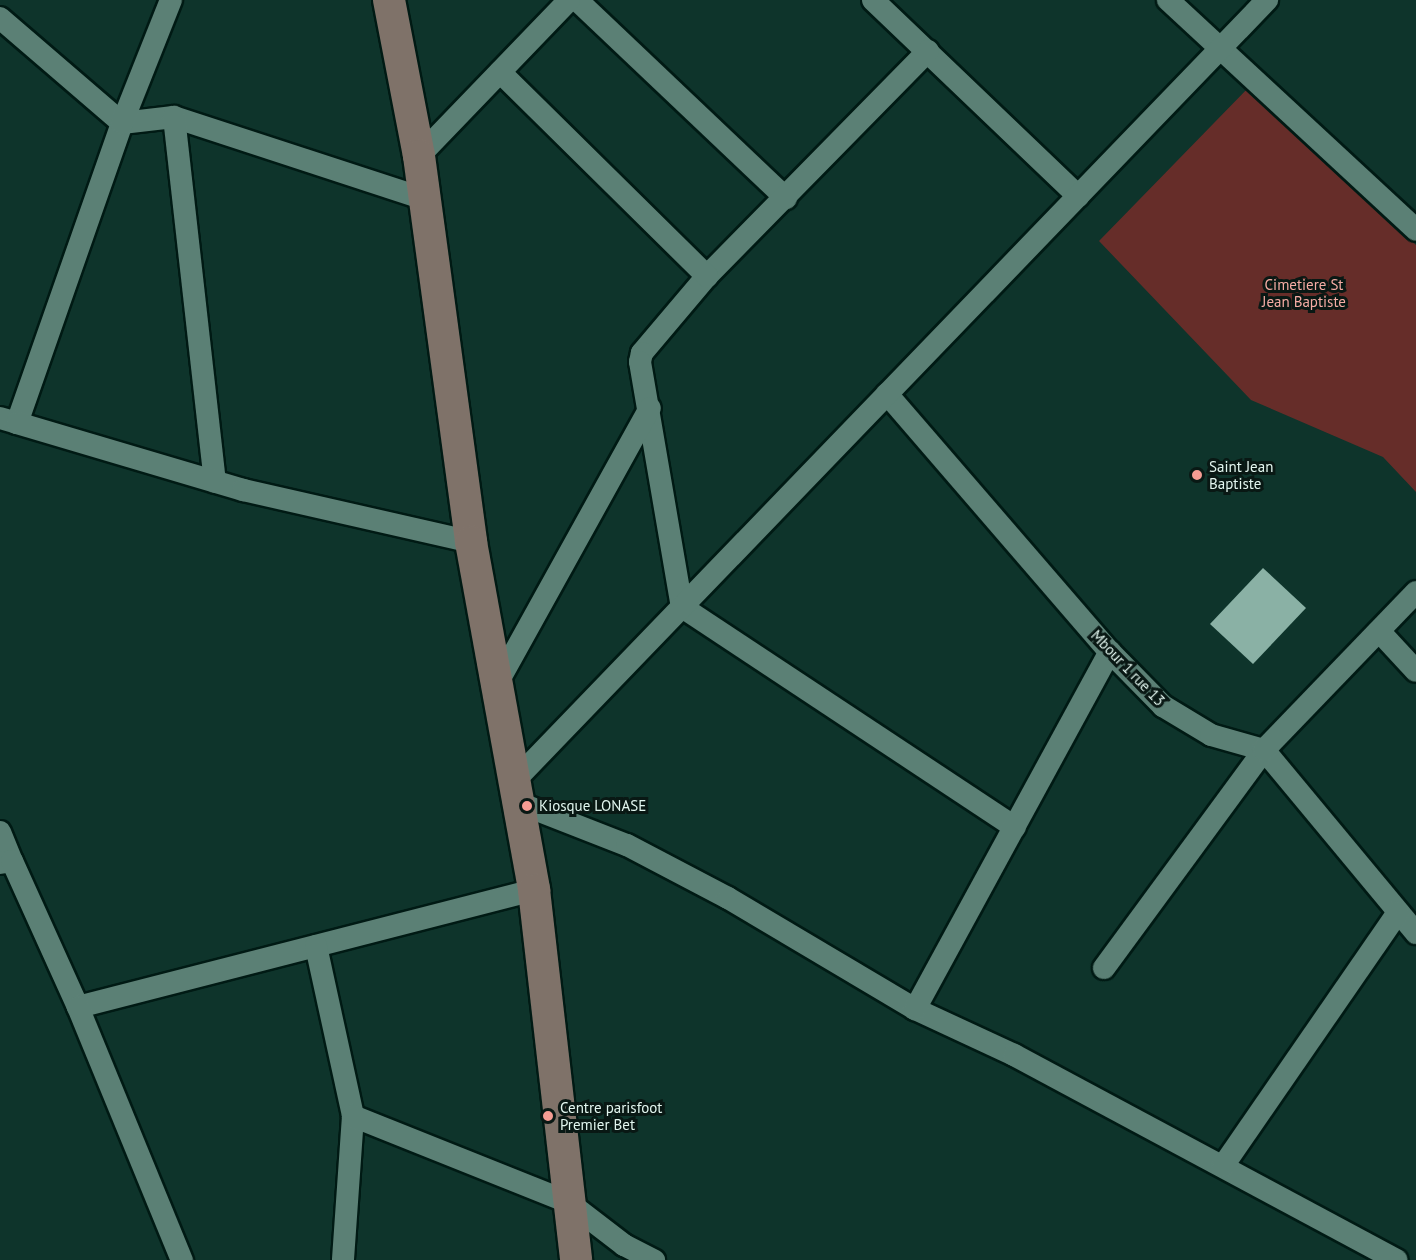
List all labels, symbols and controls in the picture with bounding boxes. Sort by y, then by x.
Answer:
park label: Cimetiere St Jean Baptiste [1262,275,1346,310]
place label: Saint Jean Baptiste [1209,457,1273,492]
marker: Saint Jean Baptiste [1190,468,1204,482]
street label: Mbour 1 rue 13 [1087,626,1169,710]
place label: Kiosque LONASE [539,797,646,815]
marker: Kiosque LONASE [520,799,534,813]
place label: Centre parisfoot Premier Bet [560,1098,662,1133]
marker: Centre parisfoot Premier Bet [541,1109,555,1123]

